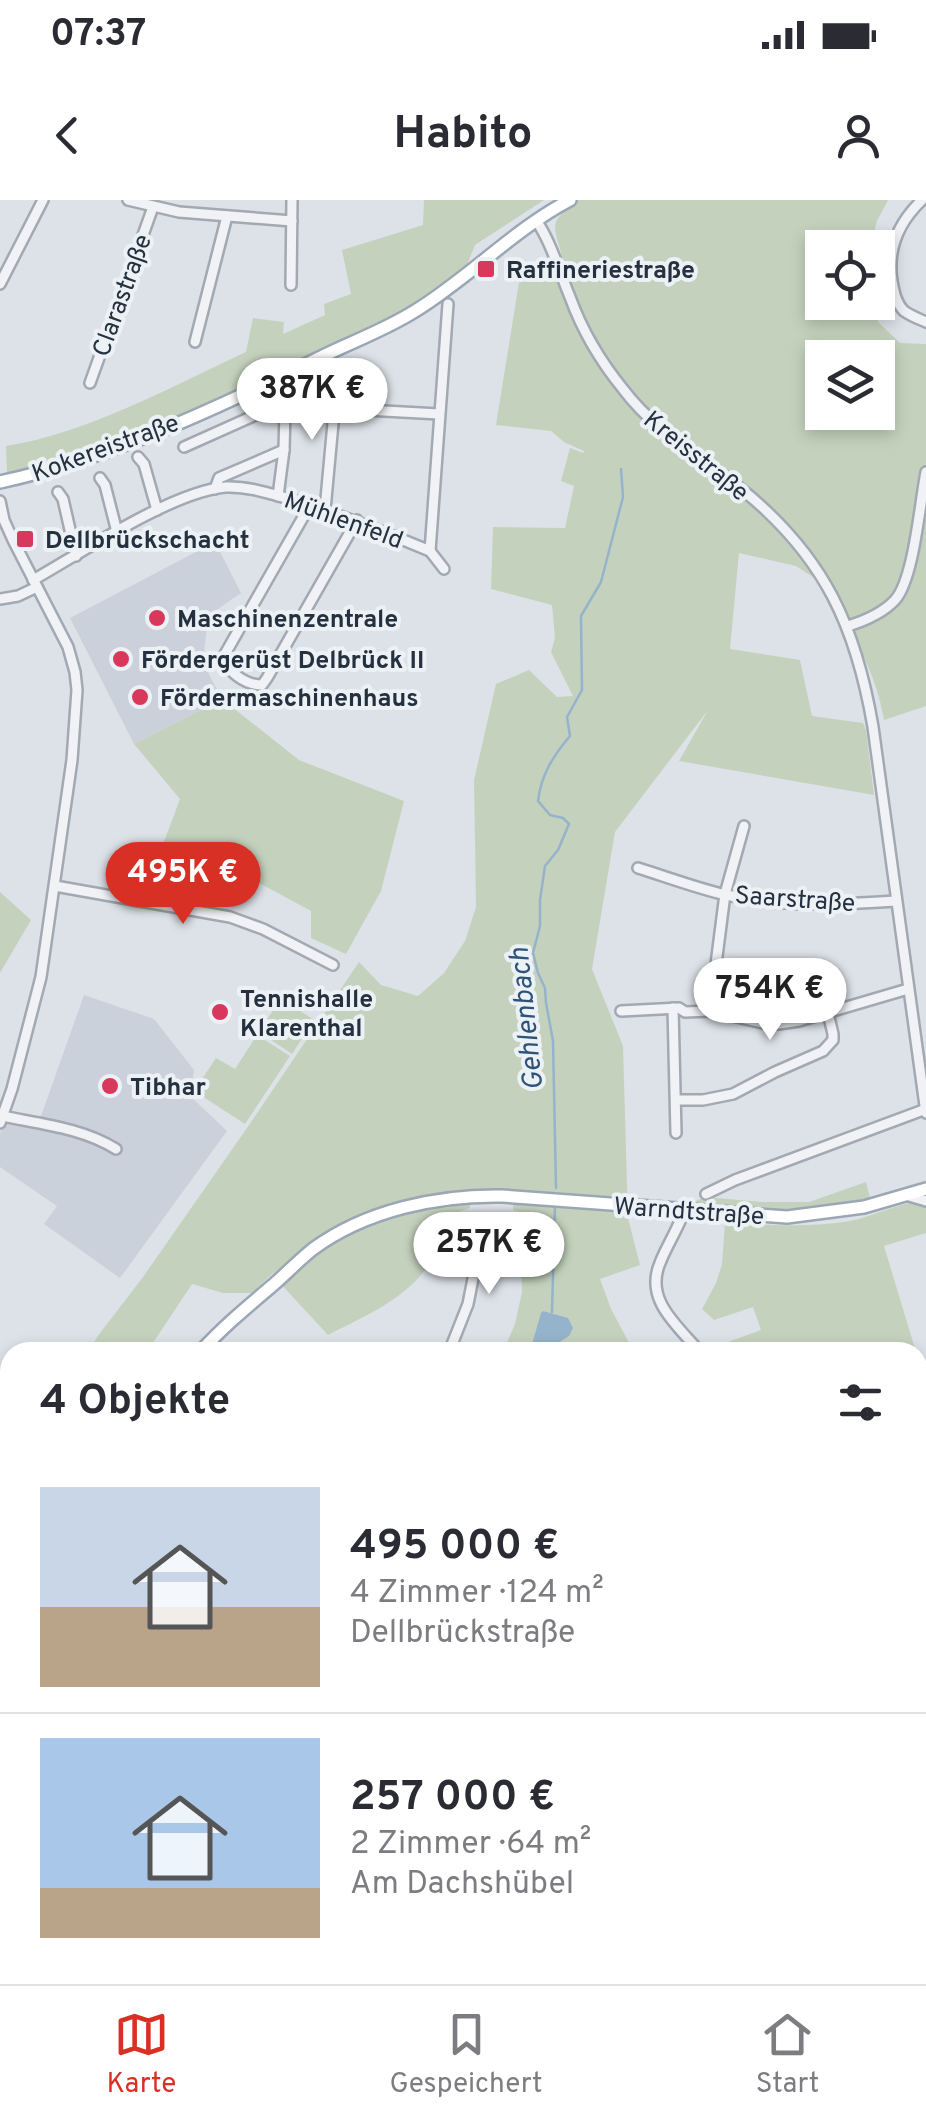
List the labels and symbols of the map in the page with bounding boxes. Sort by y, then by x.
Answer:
street label: Clarastraße [87,230,161,362]
place label: Raffineriestraße [506,256,695,288]
marker: Raffineriestraße [475,258,497,280]
pin: 387K € [231,358,393,443]
street label: Kreisstraße [636,405,754,510]
street label: Kokereistraße [28,408,184,491]
street label: Mühlenfeld [279,486,407,558]
place label: Dellbrückschacht [45,526,249,558]
marker: Dellbrückschacht [14,528,36,550]
place label: Maschinenzentrale [177,605,398,637]
marker: Maschinenzentrale [146,607,168,629]
place label: Fördergerüst Delbrück II [141,646,424,678]
marker: Fördergerüst Delbrück II [110,648,132,670]
place label: Fördermaschinenhaus [160,684,419,716]
marker: Fördermaschinenhaus [129,686,151,708]
pin: 495K € [102,842,264,927]
street label: Saarstraße [733,881,856,921]
water label: Gehlenbach [503,945,553,1092]
pin: 754K € [689,958,851,1043]
place label: Tennishalle Klarenthal [240,985,373,1046]
marker: Tennishalle Klarenthal [209,1001,231,1023]
place label: Tibhar [130,1073,206,1105]
marker: Tibhar [99,1075,121,1097]
street label: Warndtstraße [612,1192,765,1234]
pin: 257K € [408,1212,570,1297]

